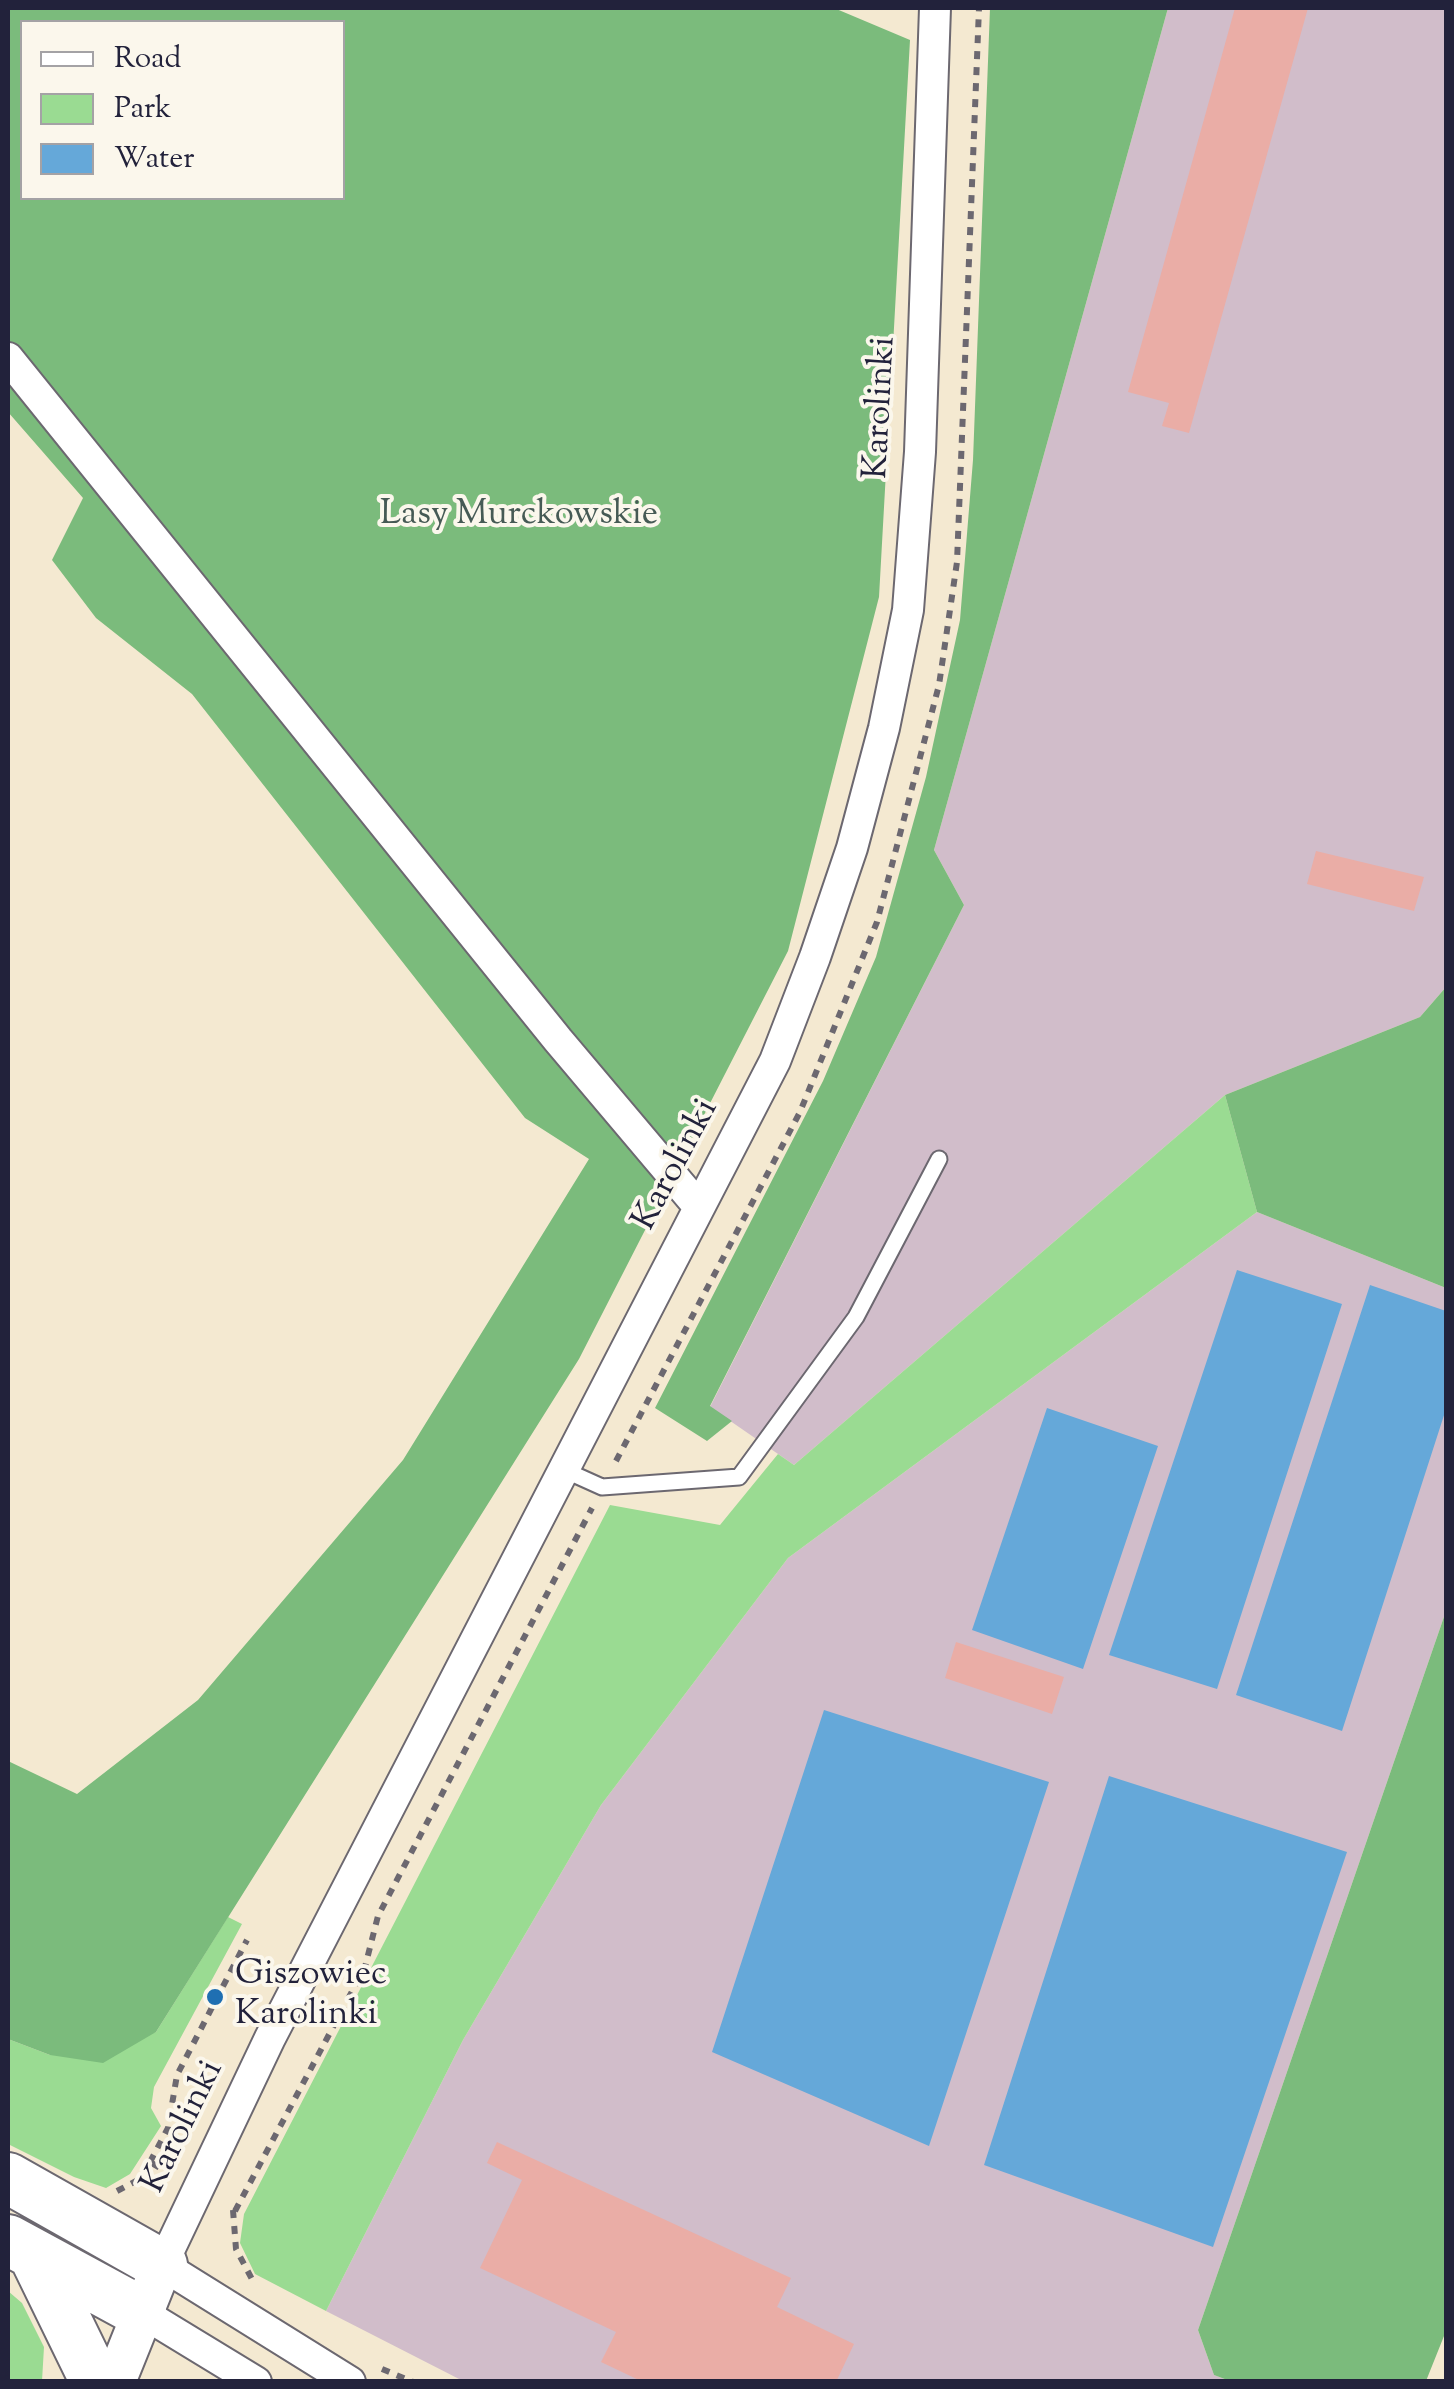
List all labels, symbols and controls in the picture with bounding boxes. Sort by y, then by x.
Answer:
legend [20,20,345,200]
text: Road [114,38,181,81]
text: Park [114,88,171,131]
text: Water [114,138,195,181]
street label: Karolinki [858,336,908,480]
park label: Lasy Murckowskie [380,496,658,538]
street label: Karolinki [626,1093,730,1239]
place label: Giszowiec Karolinki [235,1956,387,2038]
marker: Giszowiec Karolinki [204,1986,226,2008]
street label: Karolinki [135,2055,235,2201]

